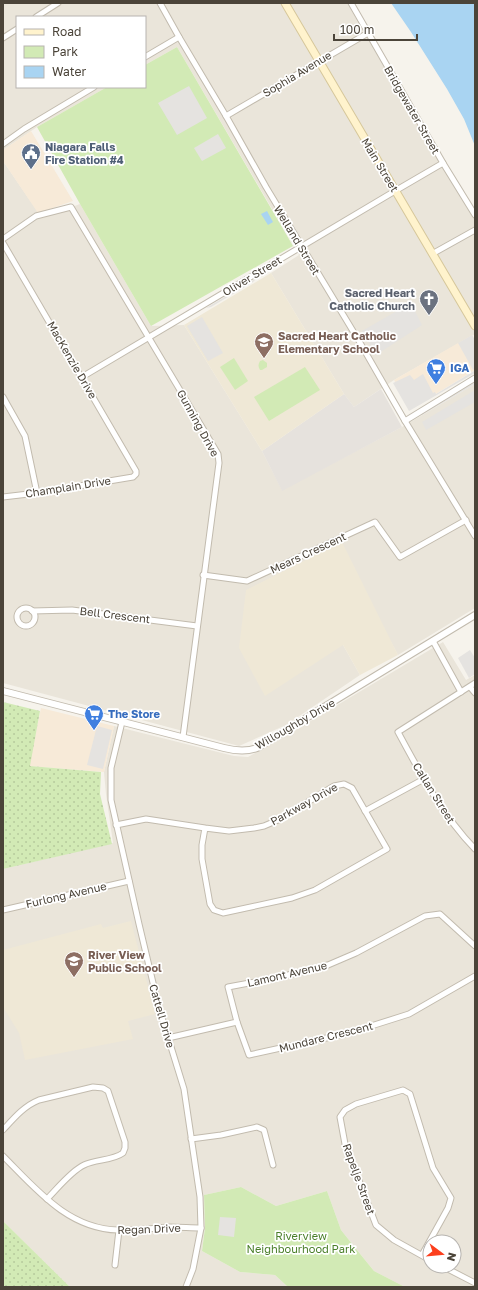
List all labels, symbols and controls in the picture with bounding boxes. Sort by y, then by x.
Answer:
legend [16,16,146,88]
scale bar [334,16,417,42]
text: 100 m [340,22,374,37]
text: Road [52,24,81,39]
text: Park [52,44,78,59]
street label: Sophia Avenue [260,48,333,99]
street label: Bridgewater Street [382,63,443,156]
text: Water [52,64,86,79]
street label: Main Street [359,135,402,194]
place label: Niagara Falls Fire Station #4 [45,140,124,166]
public building icon: Niagara Falls Fire Station #4 [20,142,42,170]
street label: Welland Street [272,203,323,277]
street label: Oliver Street [220,253,284,298]
place label: Sacred Heart Catholic Church [329,286,416,312]
church icon: Sacred Heart Catholic Church [418,288,440,316]
street label: MacKenzie Drive [45,319,100,401]
place label: Sacred Heart Catholic Elementary School [278,329,397,355]
school or university icon: Sacred Heart Catholic Elementary School [253,331,275,359]
supermarket icon: IGA [425,357,447,385]
place label: IGA [450,361,470,374]
street label: Gunning Drive [175,387,222,458]
street label: Champlain Drive [24,473,112,500]
street label: Mears Crescent [268,529,348,576]
street label: Bell Crescent [79,604,151,625]
street label: Willoughby Drive [253,695,337,752]
supermarket icon: The Store [83,703,105,731]
place label: The Store [108,707,160,720]
street label: Callan Street [411,760,458,825]
street label: Parkway Drive [268,780,340,827]
street label: Furlong Avenue [24,879,108,910]
place label: River View Public School [88,948,162,974]
school or university icon: River View Public School [63,950,85,978]
street label: Lamont Avenue [246,958,328,989]
street label: Cattell Drive [147,982,178,1049]
street label: Mundare Crescent [277,1019,374,1054]
street label: Rapelje Street [341,1141,378,1216]
street label: Regan Drive [117,1221,181,1236]
park label: Riverview Neighbourhood Park [247,1229,355,1255]
north arrow [422,1234,462,1274]
text: N [445,1251,459,1263]

